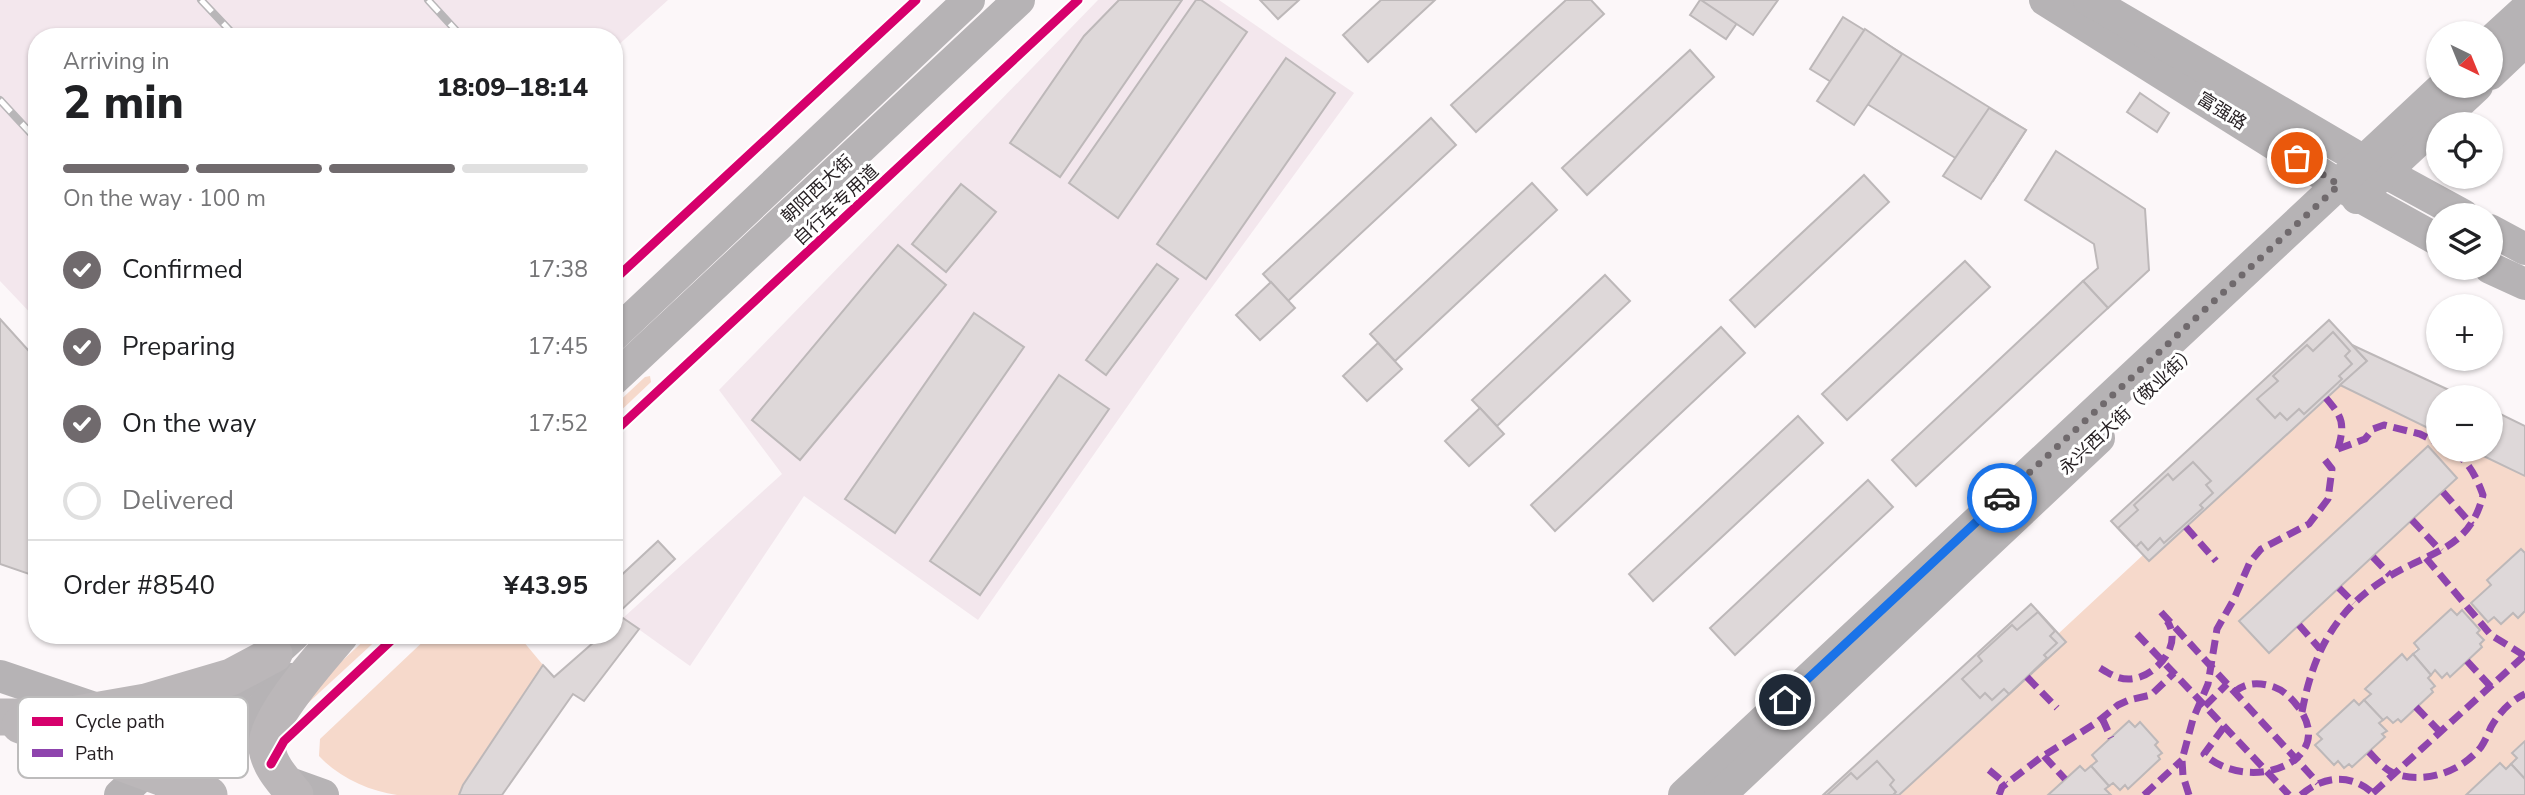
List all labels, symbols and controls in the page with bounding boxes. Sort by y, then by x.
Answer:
north arrow [2426,21,2502,98]
map controls [2426,21,2503,462]
text: Arriving in [63,46,170,77]
text: 18:09–18:14 [437,70,588,105]
text: 2 min [63,71,184,134]
street label: 富强路 [2193,87,2251,135]
button: locate [2426,112,2503,189]
pin [2267,128,2327,188]
icon: bag [2278,139,2316,177]
street label: 朝阳西大街 [776,150,858,228]
street label: 自行车专用道 [788,159,884,251]
text: On the way · 100 m [63,183,266,214]
button: layers [2426,203,2503,280]
icon: check [63,251,101,289]
text: Confirmed [122,252,243,287]
text: 17:38 [528,254,588,285]
button: + [2426,294,2503,371]
icon: check [63,328,101,366]
text: Preparing [122,329,235,364]
text: 17:45 [528,331,588,362]
street label: 永兴西大街（敬业街） [2054,340,2202,480]
button: − [2426,385,2503,462]
icon: check [63,405,101,443]
text: On the way [122,406,256,441]
text: 17:52 [528,408,588,439]
courier [1967,463,2037,533]
icon: car [1983,479,2021,517]
text: Delivered [122,483,234,518]
text: Order #8540 [63,568,215,603]
text: ¥43.95 [504,568,588,603]
pin [1755,670,1815,730]
icon: home [1766,681,1804,719]
legend [18,697,248,778]
text: Cycle path [75,709,165,735]
text: Path [75,741,114,767]

